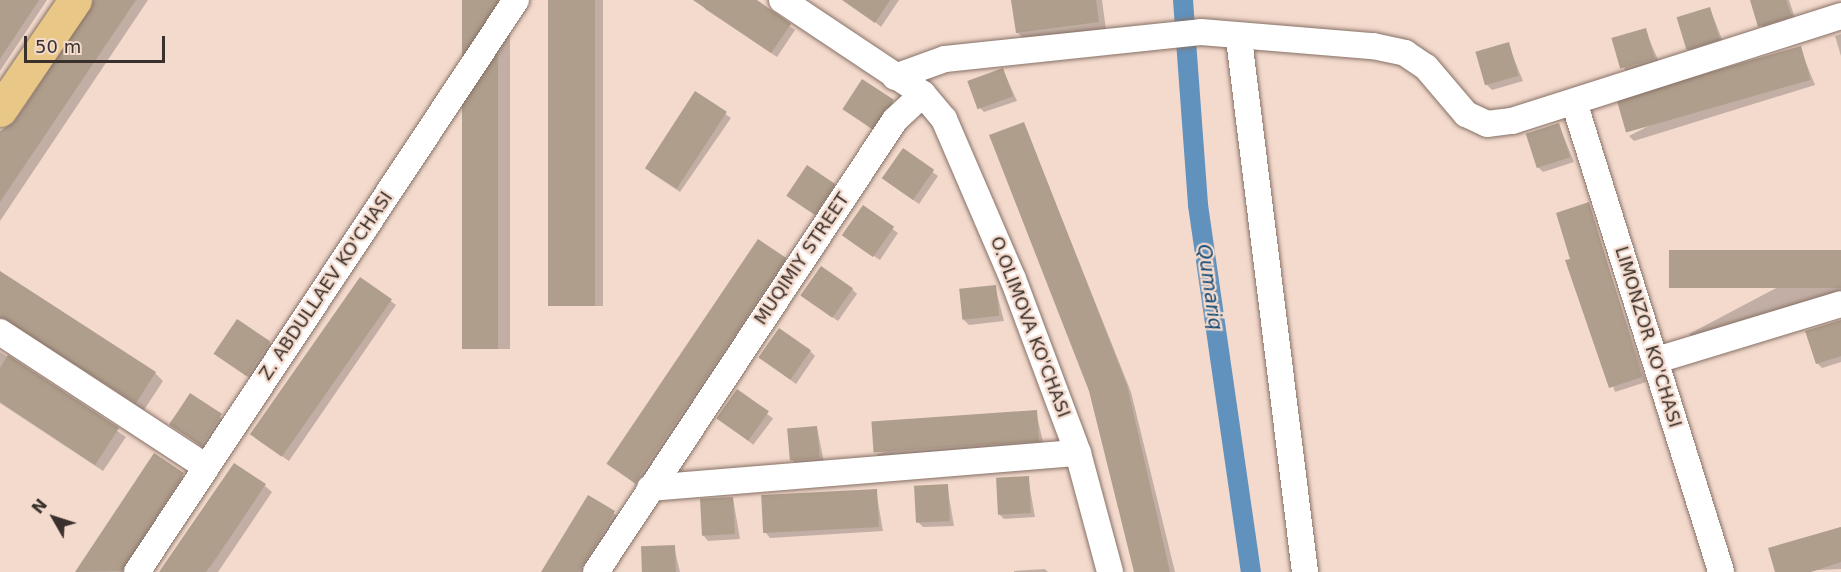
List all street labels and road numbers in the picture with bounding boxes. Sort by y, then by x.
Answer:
street label: Z. ABDULLAEV KO'CHASI [255,188,397,384]
street label: MUQIMIY STREET [750,189,854,329]
street label: O.OLIMOVA KO'CHASI [985,233,1075,421]
street label: LIMONZOR KO'CHASI [1610,244,1686,430]

